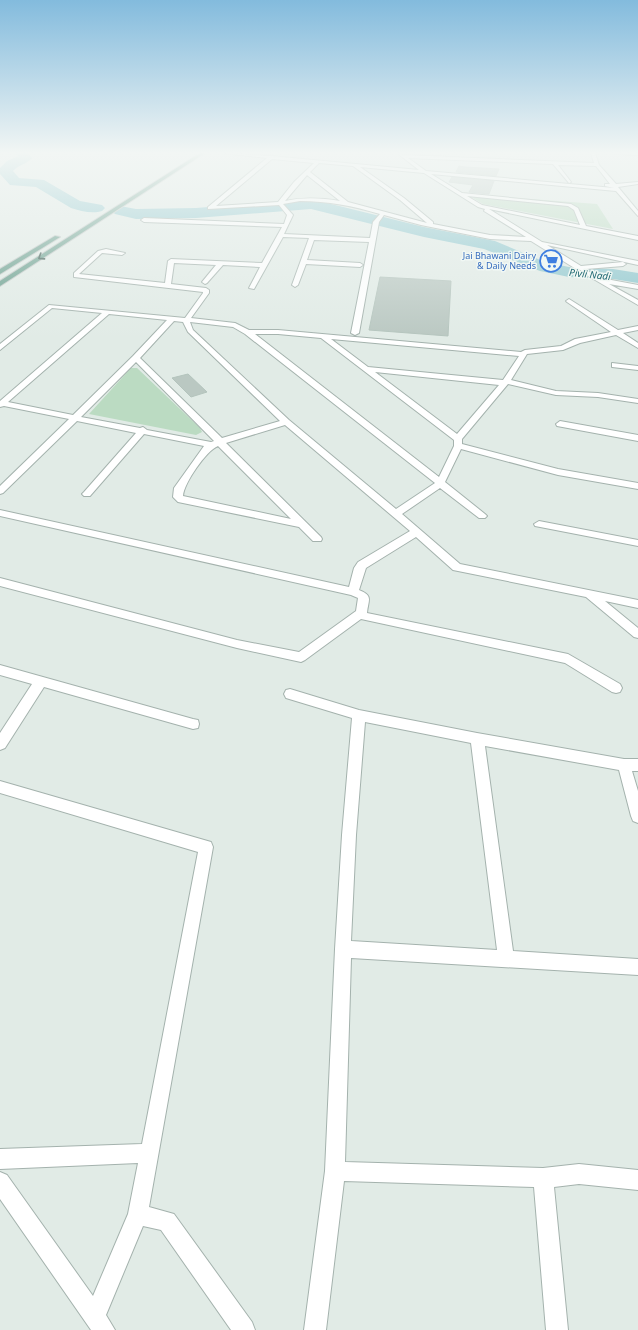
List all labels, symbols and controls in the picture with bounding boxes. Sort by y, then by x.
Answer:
supermarket icon: Jai Bhawani Dairy & Daily Needs [538,248,564,274]
place label: Jai Bhawani Dairy & Daily Needs [462,249,536,272]
one-way arrow [38,252,45,260]
water label: Pivli Nadi [568,265,612,283]

